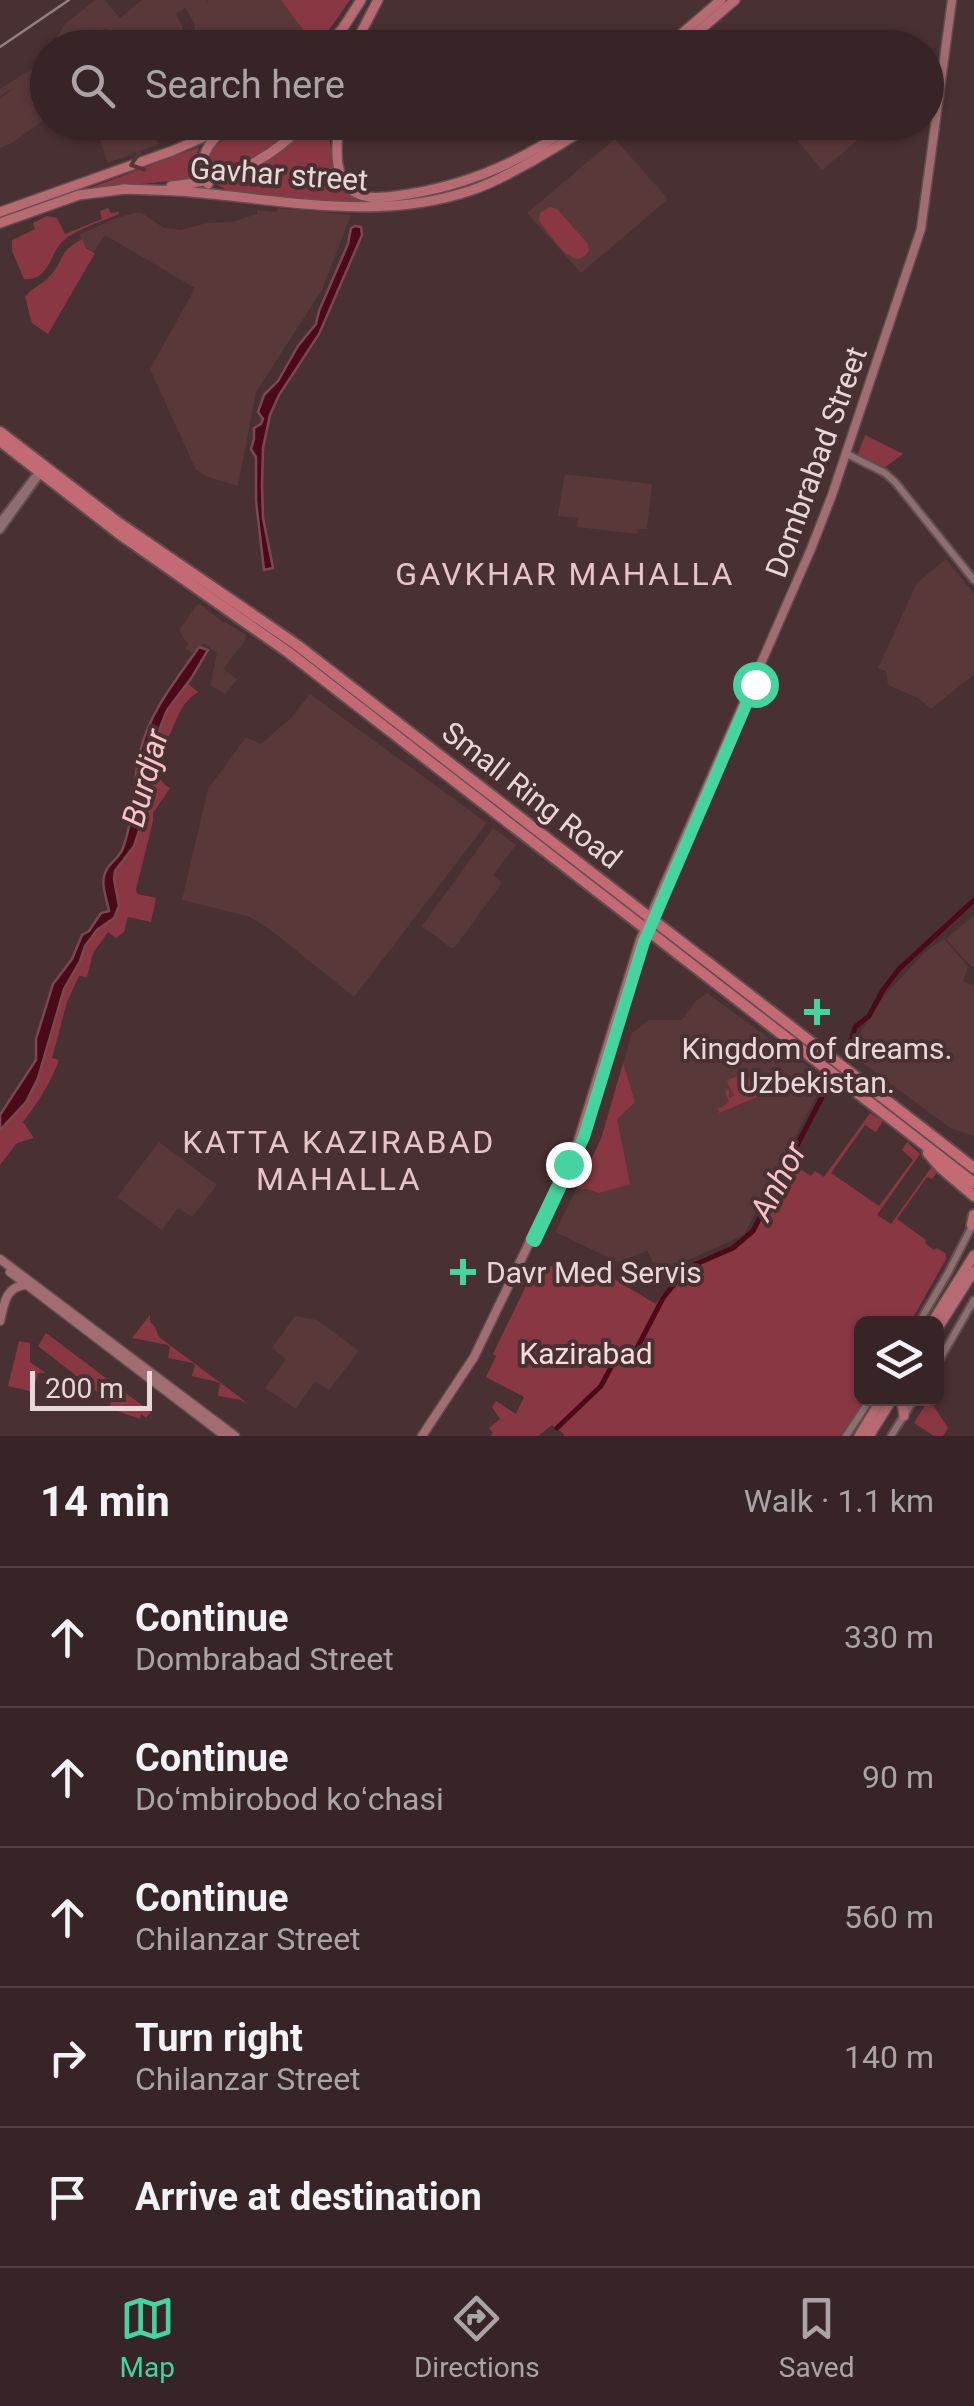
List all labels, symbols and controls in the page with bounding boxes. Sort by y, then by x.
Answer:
search box [30,30,944,140]
icon: search [65,58,120,113]
text: Search here [145,63,345,107]
street label: Gavhar street [189,150,369,198]
one-way arrow [130,151,147,172]
street label: Dombrabad Street [758,342,874,582]
district label: GAVKHAR MAHALLA [395,555,735,593]
route start [733,662,779,708]
street label: Small Ring Road [435,714,629,876]
water label: Burdjar [114,724,177,831]
marker: Kingdom of dreams. Uzbekistan. [804,999,830,1025]
place label: Kingdom of dreams. Uzbekistan. [681,1031,953,1100]
district label: KATTA KAZIRABAD MAHALLA [182,1123,496,1198]
water label: Anhor [741,1134,815,1228]
route end [546,1142,592,1188]
place label: Davr Med Servis [486,1255,702,1290]
marker: Davr Med Servis [450,1259,476,1285]
map controls [854,1316,944,1406]
button: layers [854,1316,944,1406]
park label: Kazirabad [519,1336,653,1371]
scale bar [30,1366,152,1410]
text: 200 m [45,1372,124,1405]
text: 14 min [40,1477,170,1526]
text: Walk · 1.1 km [744,1482,934,1520]
text: Continue [135,1596,289,1640]
icon: ahead [40,1610,95,1665]
text: 330 m [844,1618,934,1656]
text: Dombrabad Street [135,1640,394,1678]
text: Continue [135,1736,289,1780]
icon: ahead [40,1750,95,1805]
text: 90 m [862,1758,934,1796]
text: Doʻmbirobod koʻchasi [135,1780,444,1818]
text: Continue [135,1876,289,1920]
icon: ahead [40,1890,95,1945]
text: 560 m [844,1898,934,1936]
text: Chilanzar Street [135,1920,361,1958]
text: Turn right [135,2016,303,2060]
icon: right [40,2030,95,2085]
text: 140 m [844,2038,934,2076]
text: Chilanzar Street [135,2060,361,2098]
icon: arrive [40,2170,95,2225]
text: Arrive at destination [135,2175,482,2219]
tab: Map [120,2291,175,2384]
tab: Directions [414,2291,540,2384]
tab: Saved [779,2291,854,2384]

